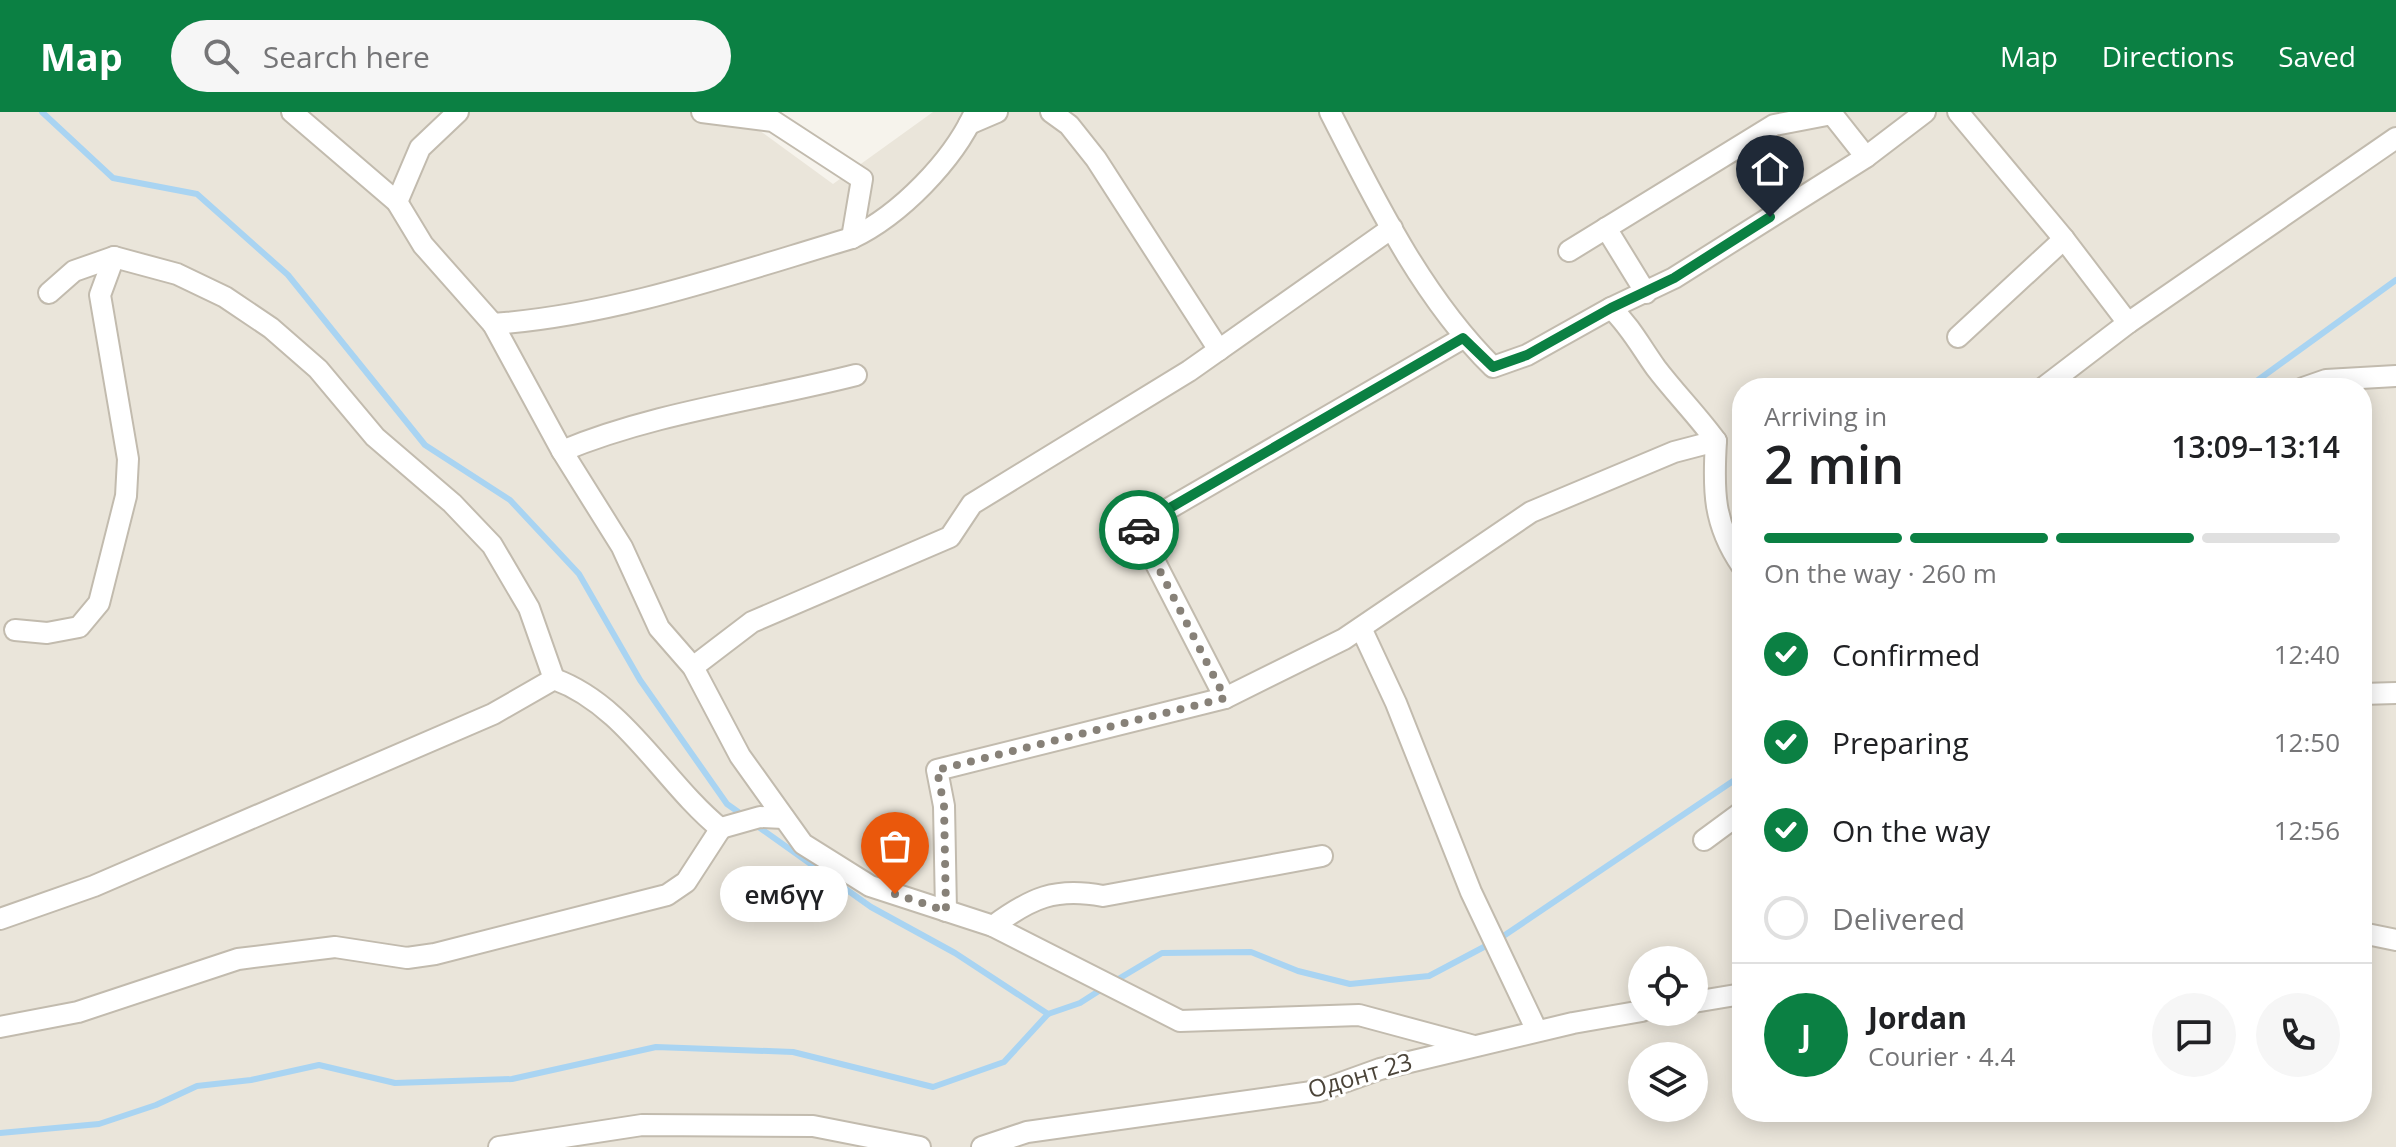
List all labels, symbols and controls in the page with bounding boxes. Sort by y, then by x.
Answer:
search box [171,20,731,92]
text: Map [40,30,123,82]
icon: search [199,34,243,78]
text: Search here [263,36,430,77]
text: Map [2000,37,2058,75]
text: Directions [2102,37,2234,75]
text: Saved [2278,37,2356,75]
pin [1736,135,1804,217]
icon: home [1748,147,1792,191]
text: Arriving in [1764,398,1887,434]
text: 13:09–13:14 [2171,426,2340,467]
text: 2 min [1764,428,1904,499]
courier [1099,490,1179,570]
icon: car [1117,508,1161,552]
text: On the way · 260 m [1764,555,1997,591]
icon: check [1764,632,1808,676]
text: Confirmed [1832,634,1980,675]
text: 12:40 [2274,636,2340,672]
icon: check [1764,720,1808,764]
text: Preparing [1832,722,1969,763]
text: 12:50 [2274,724,2340,760]
icon: check [1764,808,1808,852]
text: On the way [1832,810,1990,851]
pin [861,812,929,894]
text: 12:56 [2274,812,2340,848]
icon: bag [873,824,917,868]
callout: ембүү [719,866,847,922]
text: ембүү [744,876,824,912]
text: Delivered [1832,898,1965,939]
map controls [1628,946,1708,1122]
button: locate [1628,946,1708,1026]
button: chat [2152,993,2236,1077]
button: phone [2256,993,2340,1077]
text: Jordan [1868,997,1967,1038]
text: J [1801,1015,1811,1056]
text: Courier · 4.4 [1868,1038,2015,1074]
button: layers [1628,1042,1708,1122]
street label: Одонт 23 [1304,1044,1416,1105]

